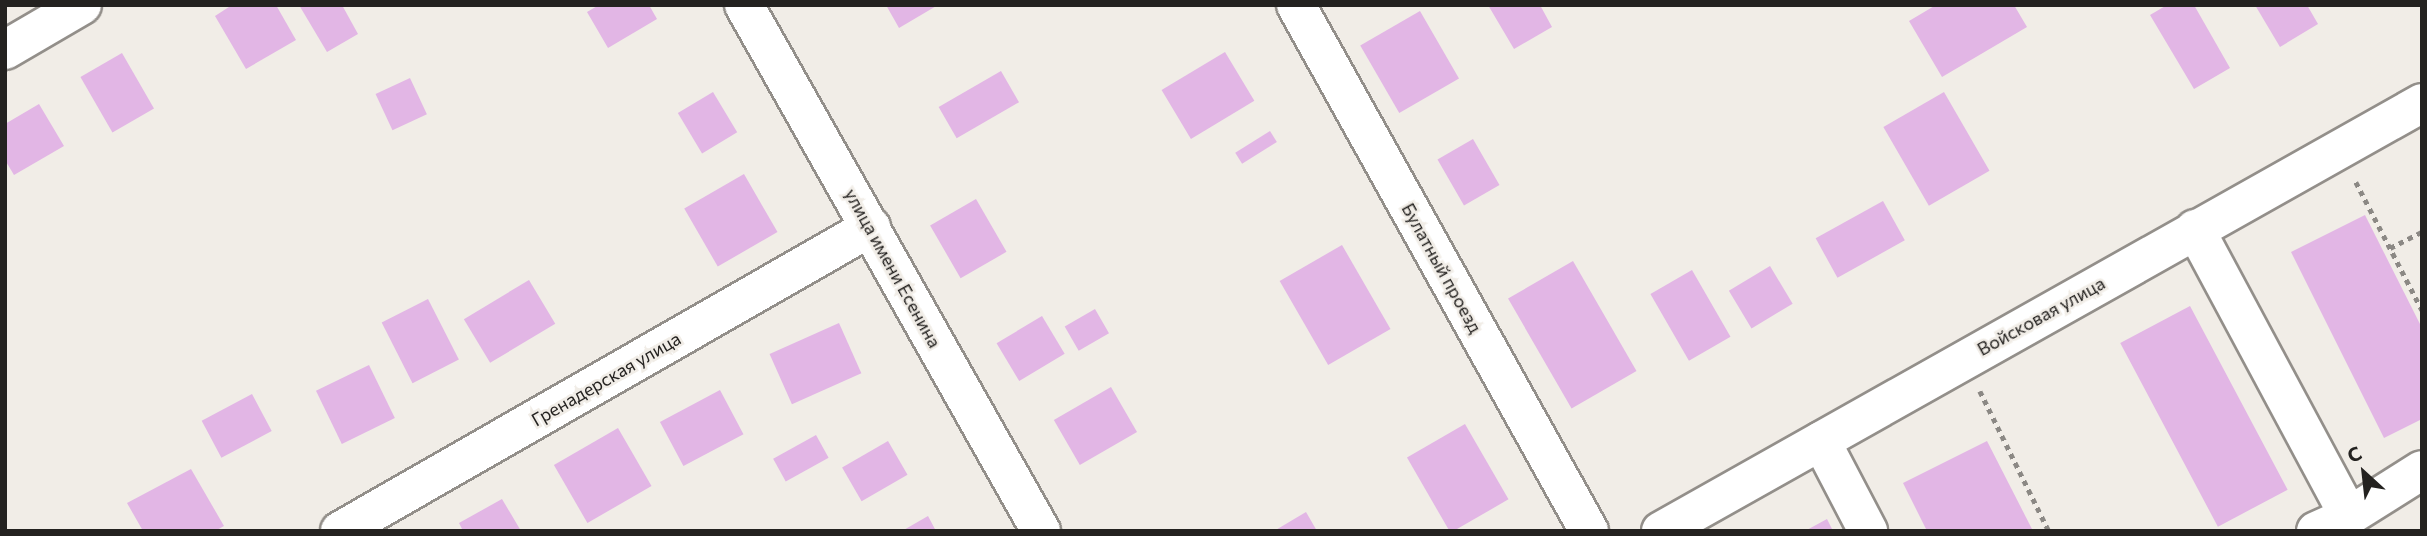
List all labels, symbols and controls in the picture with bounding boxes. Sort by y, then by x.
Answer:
street label: улица имени Есенина [840,185,946,351]
street label: Булатный проезд [1397,199,1487,337]
street label: Войсковая улица [1973,272,2109,360]
street label: Гренадерская улица [527,327,685,431]
north arrow [2329,438,2399,508]
text: С [2343,441,2365,467]

